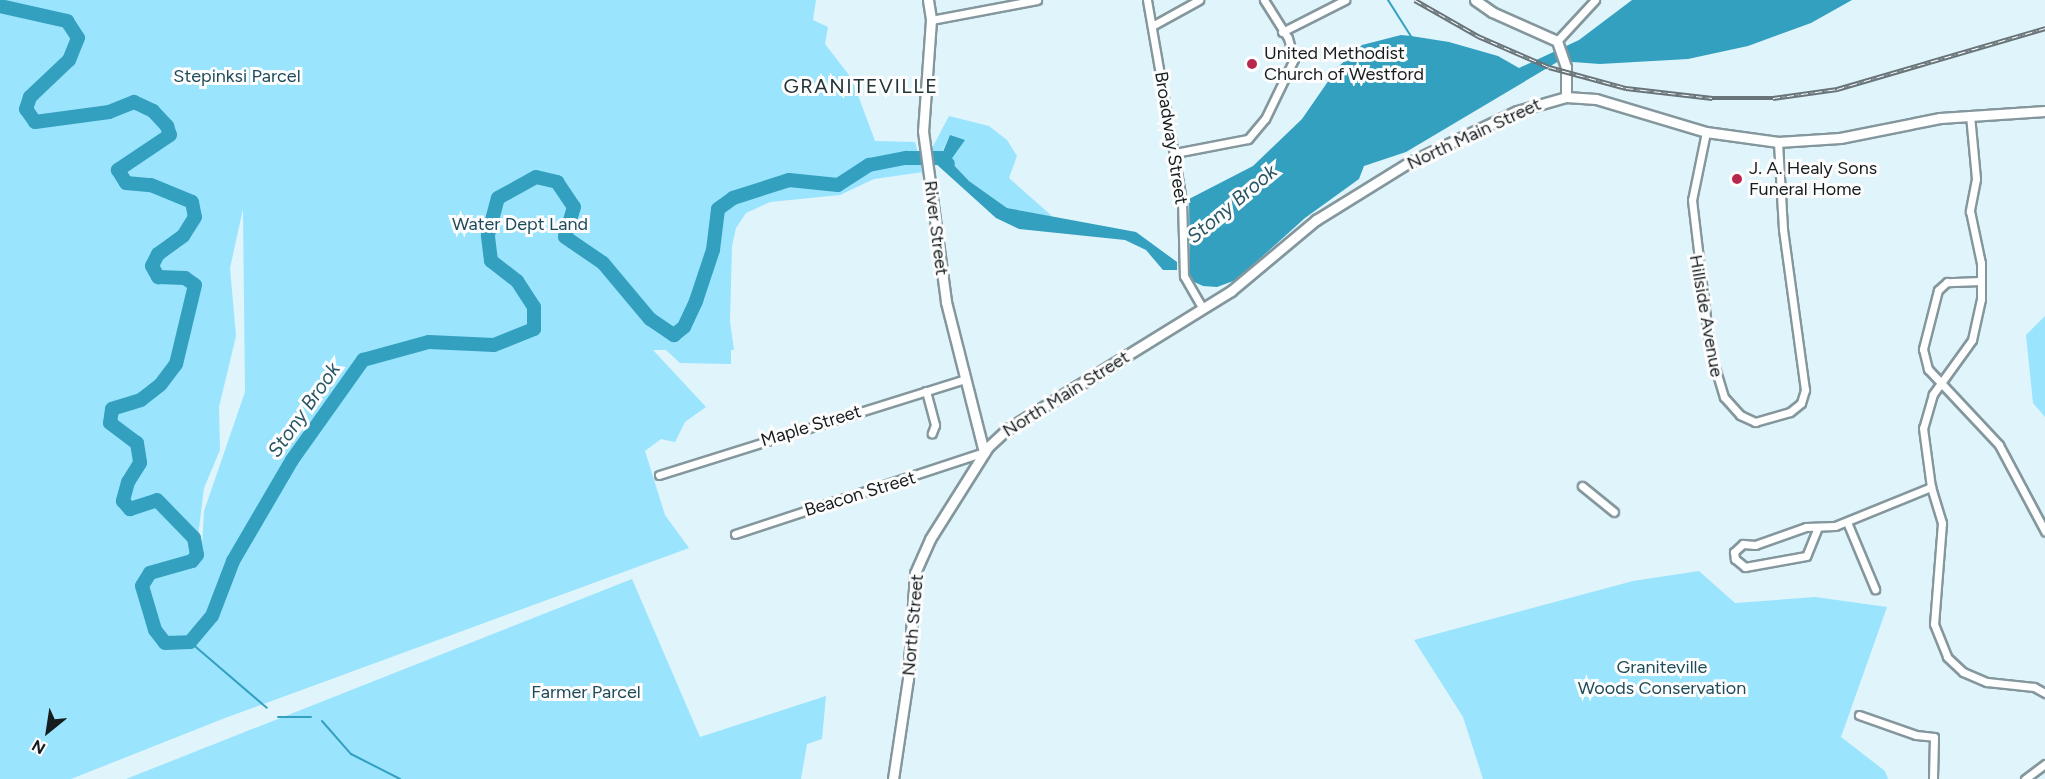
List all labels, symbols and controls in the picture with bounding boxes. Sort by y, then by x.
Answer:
place label: United Methodist Church of Westford [1264,43,1424,86]
marker: United Methodist Church of Westford [1245,57,1259,71]
park label: Stepinksi Parcel [173,65,301,87]
street label: Broadway Street [1150,70,1192,206]
district label: GRANITEVILLE [784,74,938,98]
street label: North Main Street [1404,94,1544,174]
place label: J. A. Healy Sons Funeral Home [1749,158,1877,201]
water label: Stony Brook [1182,159,1282,249]
marker: J. A. Healy Sons Funeral Home [1730,172,1744,186]
street label: River Street [919,179,953,277]
park label: Water Dept Land [452,213,588,235]
street label: Hillside Avenue [1685,253,1727,379]
street label: North Main Street [999,346,1133,442]
water label: Stony Brook [263,358,345,462]
street label: Maple Street [758,401,864,451]
street label: Beacon Street [802,467,918,521]
street label: North Street [898,573,928,677]
park label: Graniteville Woods Conservation [1578,657,1746,700]
park label: Farmer Parcel [531,681,641,703]
north arrow [18,701,78,761]
text: N [29,736,49,758]

